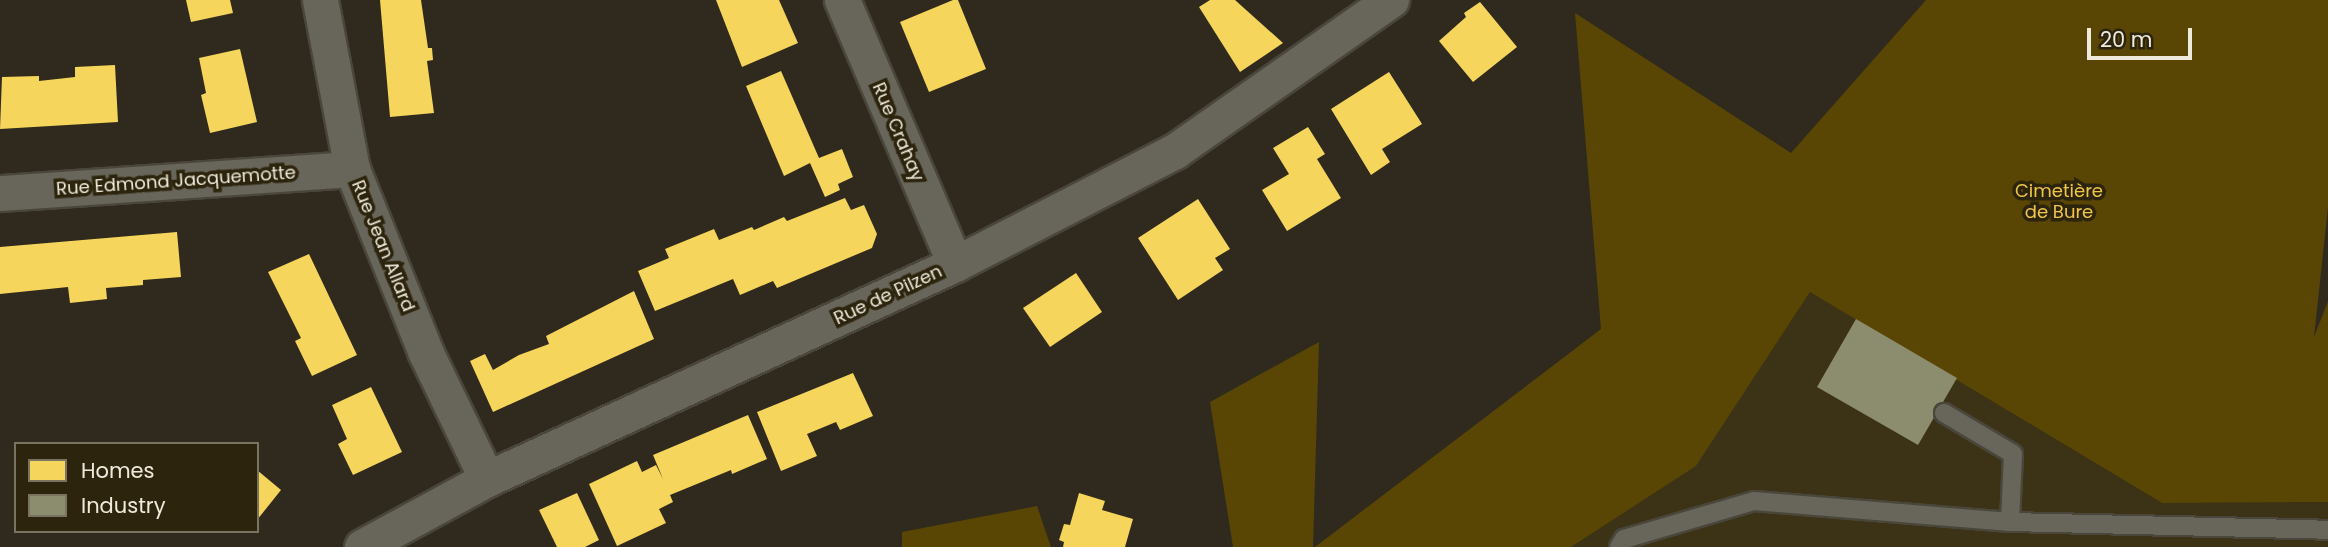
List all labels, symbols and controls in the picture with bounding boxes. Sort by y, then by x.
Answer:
scale bar [2090,14,2195,58]
text: 20 m [2100,25,2153,54]
street label: Rue Crahay [868,79,928,185]
street label: Rue Edmond Jacquemotte [55,162,297,200]
street label: Rue Jean Allard [347,177,419,315]
park label: Cimetière de Bure [2015,181,2103,224]
street label: Rue de Pilzen [831,261,945,329]
legend [14,442,259,533]
text: Homes [81,456,155,485]
text: Industry [81,491,166,520]

